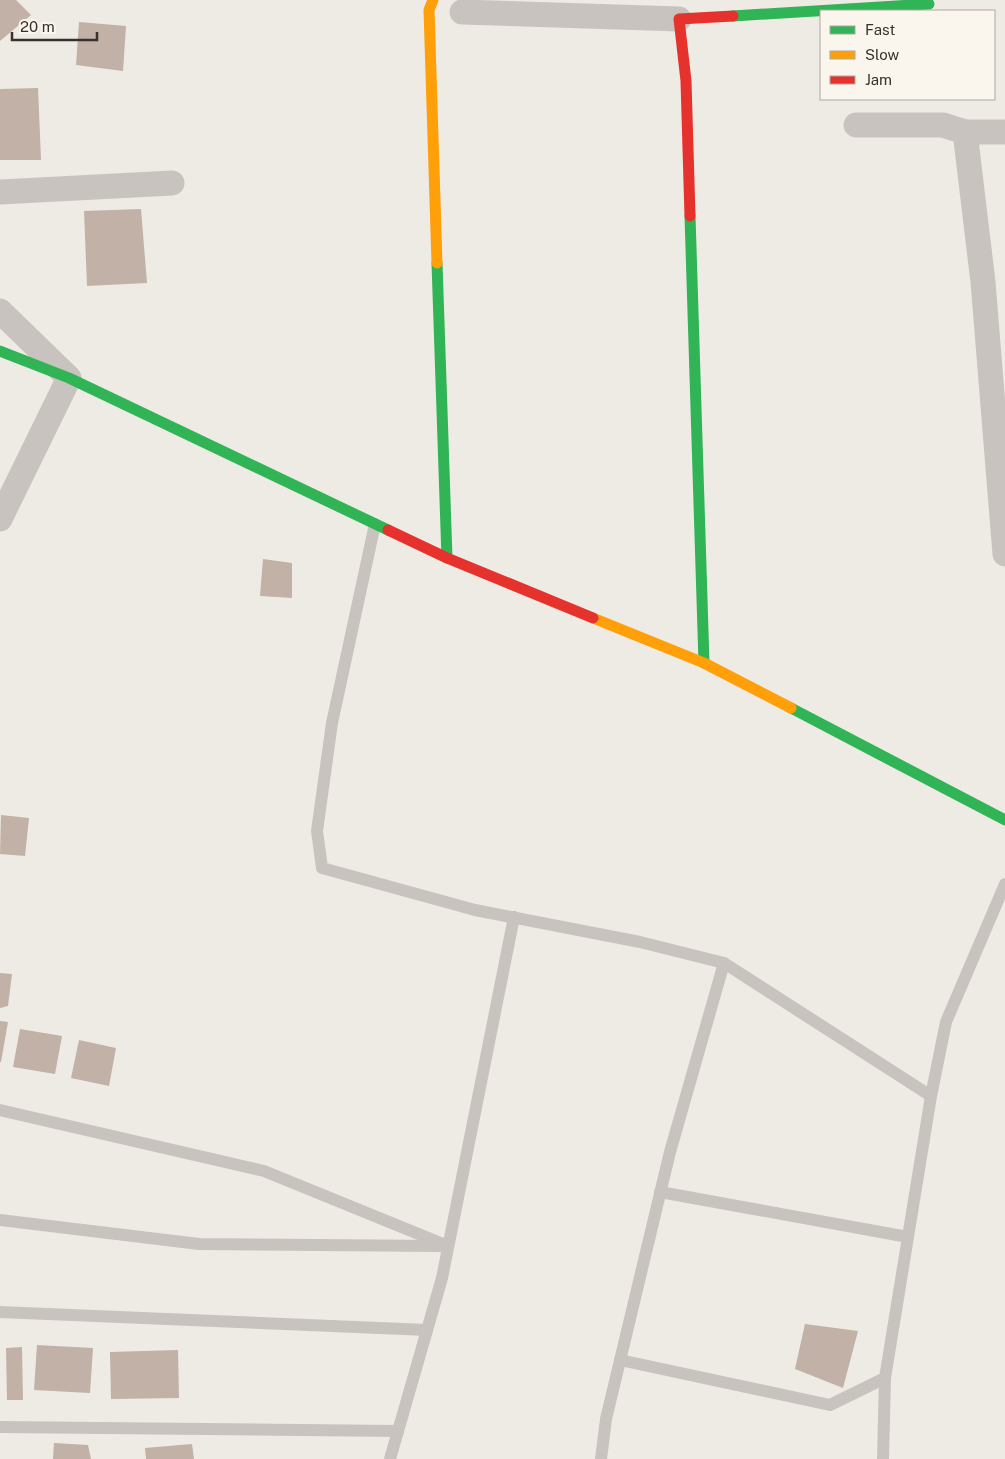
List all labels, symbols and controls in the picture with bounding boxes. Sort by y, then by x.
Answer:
scale bar [12,10,98,42]
legend [820,10,995,100]
text: 20 m [20,18,55,35]
text: Fast [865,21,895,38]
text: Slow [865,46,900,63]
text: Jam [865,71,892,88]

